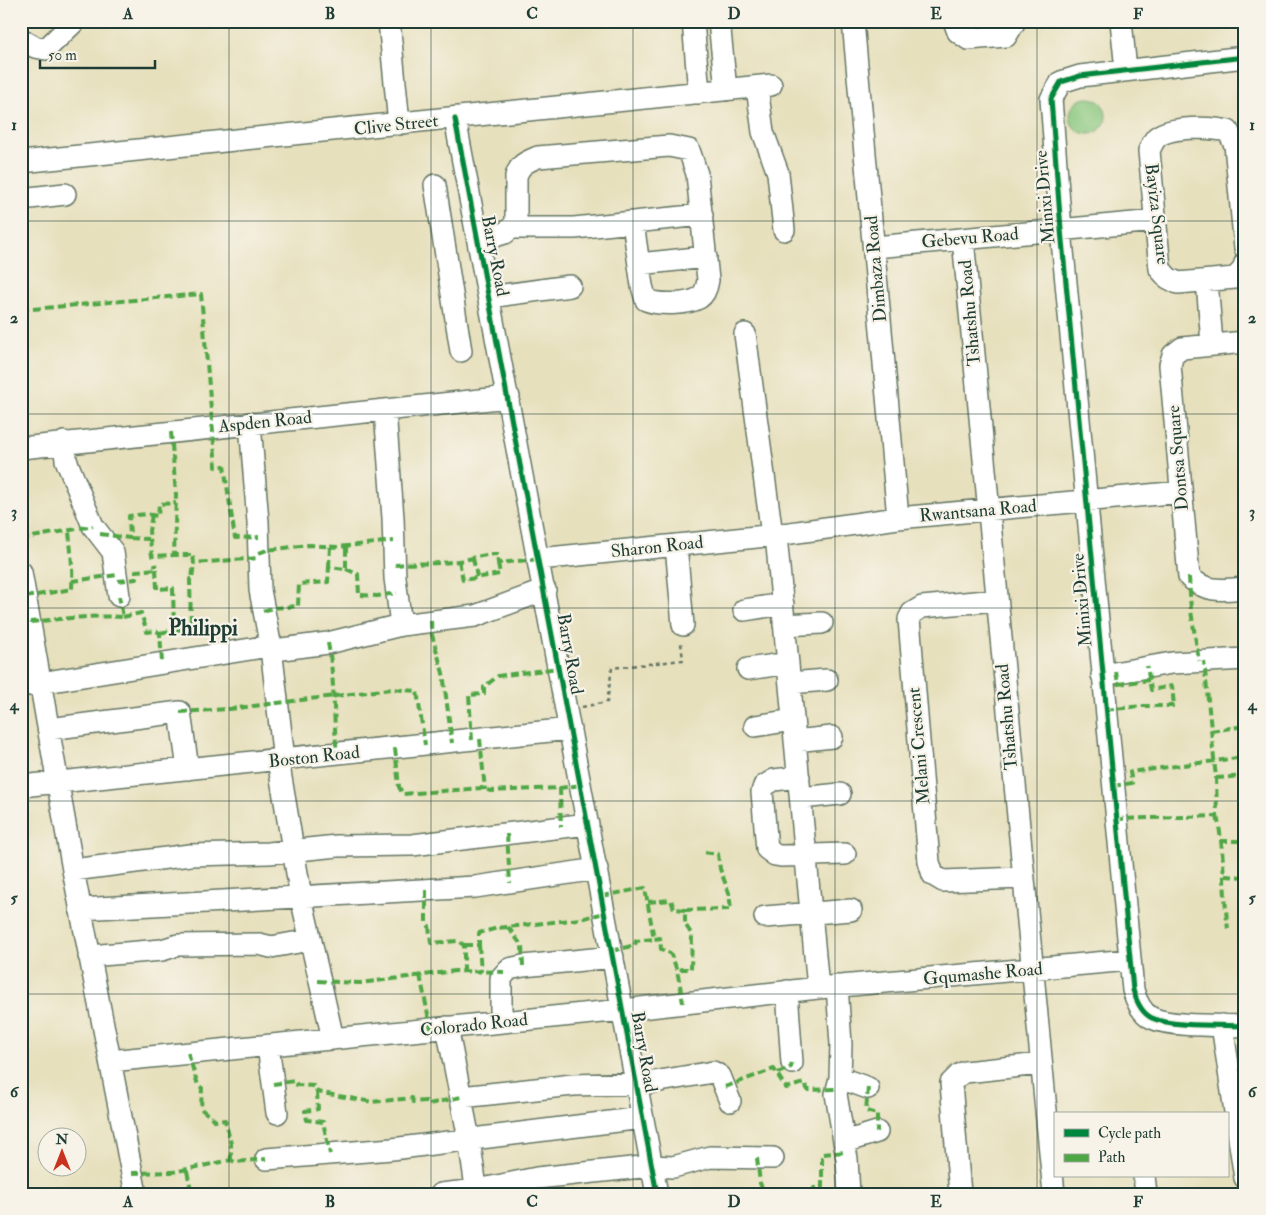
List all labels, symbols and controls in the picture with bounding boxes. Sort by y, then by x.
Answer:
text: A [122,4,134,24]
text: B [325,4,335,24]
text: C [526,4,538,24]
text: D [727,4,741,24]
text: E [930,4,942,24]
text: F [1133,4,1143,24]
scale bar [40,38,155,70]
text: 50 m [48,46,77,65]
street label: Clive Street [353,109,440,141]
text: 1 [11,115,17,135]
text: 1 [1249,115,1255,135]
street label: Minixi Drive [1029,149,1061,245]
street label: Bayiza Square [1139,162,1175,266]
street label: Barry Road [476,214,514,299]
street label: Dimbaza Road [860,215,892,323]
street label: Gebevu Road [920,222,1020,254]
street label: Tshatshu Road [954,259,986,367]
text: 2 [10,308,18,328]
text: 2 [1248,308,1256,328]
street label: Dontsa Square [1162,404,1194,512]
street label: Aspden Road [216,406,313,438]
street label: Rwantsana Road [918,494,1038,528]
text: 3 [11,502,17,522]
text: 3 [1249,502,1255,522]
street label: Sharon Road [610,531,705,563]
street label: Minixi Drive [1066,552,1098,648]
street label: Barry Road [552,612,588,696]
district label: Philippi [168,614,238,643]
street label: Tshatshu Road [991,663,1023,771]
street label: Melani Crescent [902,686,936,806]
text: 4 [9,695,20,715]
text: 4 [1247,695,1258,715]
street label: Boston Road [267,741,361,773]
text: 5 [10,888,18,908]
text: 5 [1248,888,1256,908]
street label: Gqumashe Road [922,957,1044,991]
street label: Colorado Road [419,1008,529,1042]
street label: Barry Road [626,1010,662,1094]
text: 6 [10,1082,20,1102]
text: 6 [1248,1082,1258,1102]
legend [1054,1112,1228,1178]
text: Cycle path [1098,1124,1161,1144]
north arrow [38,1128,88,1178]
text: N [55,1131,69,1148]
text: Path [1098,1148,1125,1167]
text: A [122,1192,134,1212]
text: B [325,1192,335,1212]
text: C [526,1192,538,1212]
text: D [727,1192,741,1212]
text: E [930,1192,942,1212]
text: F [1133,1192,1143,1212]

